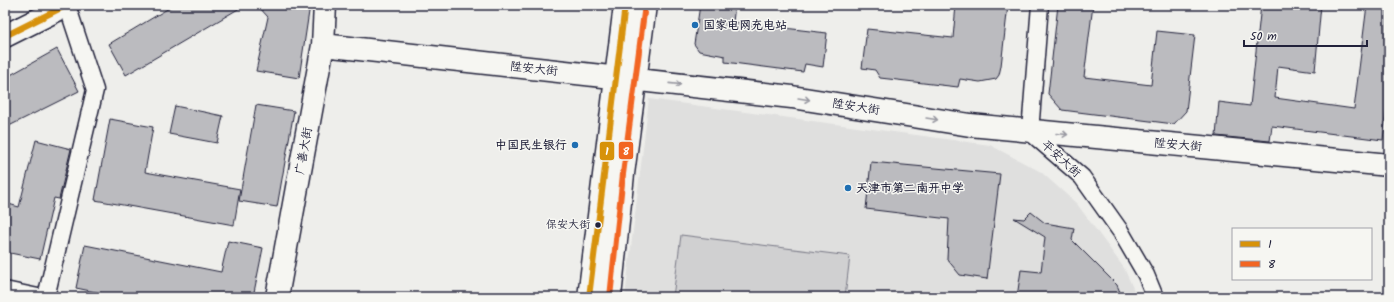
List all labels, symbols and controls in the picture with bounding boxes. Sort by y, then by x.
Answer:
place label: 国家电网充电站 [703,16,787,35]
marker: 国家电网充电站 [690,20,700,30]
scale bar [1244,22,1367,48]
text: 50 m [1250,27,1277,46]
street label: 陞安大街 [509,57,559,81]
one-way arrow [668,80,681,88]
street label: 陞安大街 [831,94,881,120]
one-way arrow [797,95,810,103]
one-way arrow [926,115,939,123]
street label: 广善大街 [290,126,318,176]
one-way arrow [1055,131,1068,138]
street label: 陞安大街 [1153,133,1203,157]
place label: 中国民生银行 [495,136,567,155]
street label: 平安大街 [1037,136,1085,182]
marker: 中国民生银行 [570,140,580,150]
line badge: 1 [599,141,615,161]
line badge: 8 [618,141,634,160]
text: 1 [605,143,609,161]
text: 8 [623,143,630,161]
place label: 天津市第二南开中学 [856,179,964,198]
marker: 天津市第二南开中学 [843,183,853,193]
place label: 保安大街 [546,216,591,234]
marker: 保安大街 [593,220,603,230]
legend [1232,228,1372,280]
text: 1 [1268,235,1272,254]
text: 8 [1268,255,1276,274]

